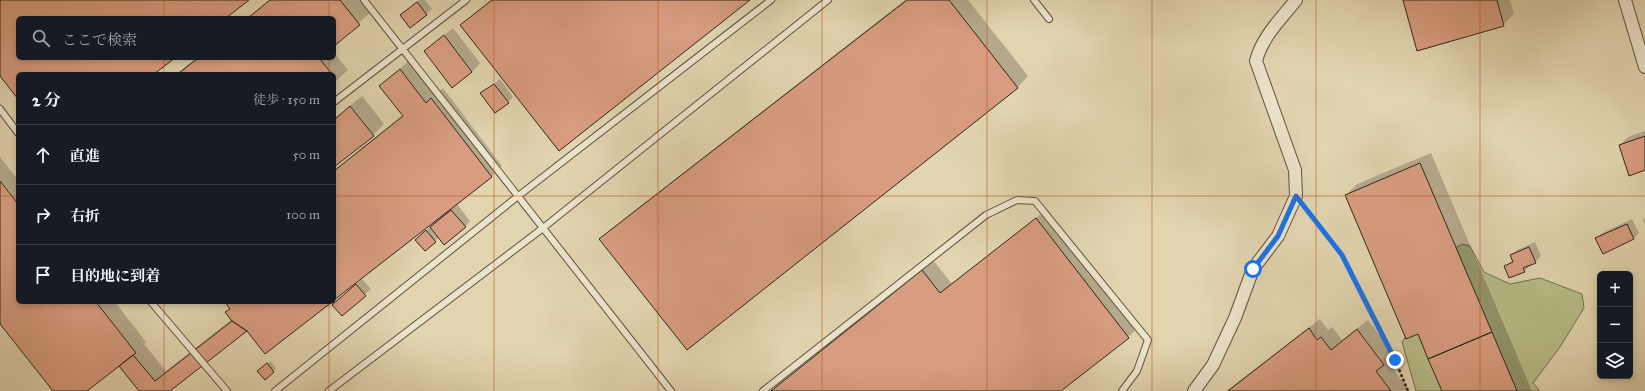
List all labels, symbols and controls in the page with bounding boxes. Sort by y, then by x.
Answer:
search box [16,16,336,60]
icon: search [30,27,52,49]
text: ここで検索 [62,31,137,49]
text: 2 分 [32,90,61,111]
text: 徒歩 · 150 m [253,92,320,108]
icon: ahead [32,144,54,166]
text: 直進 [70,147,100,165]
text: 50 m [293,147,320,163]
icon: right [32,204,54,226]
text: 右折 [70,207,100,225]
text: 100 m [286,207,320,223]
route start [1244,260,1262,278]
icon: arrive [32,264,54,286]
text: 目的地に到着 [70,267,160,285]
map controls [1597,271,1633,379]
button: + [1597,271,1633,307]
button: − [1597,307,1633,343]
button: layers [1597,343,1633,379]
route end [1386,351,1404,369]

